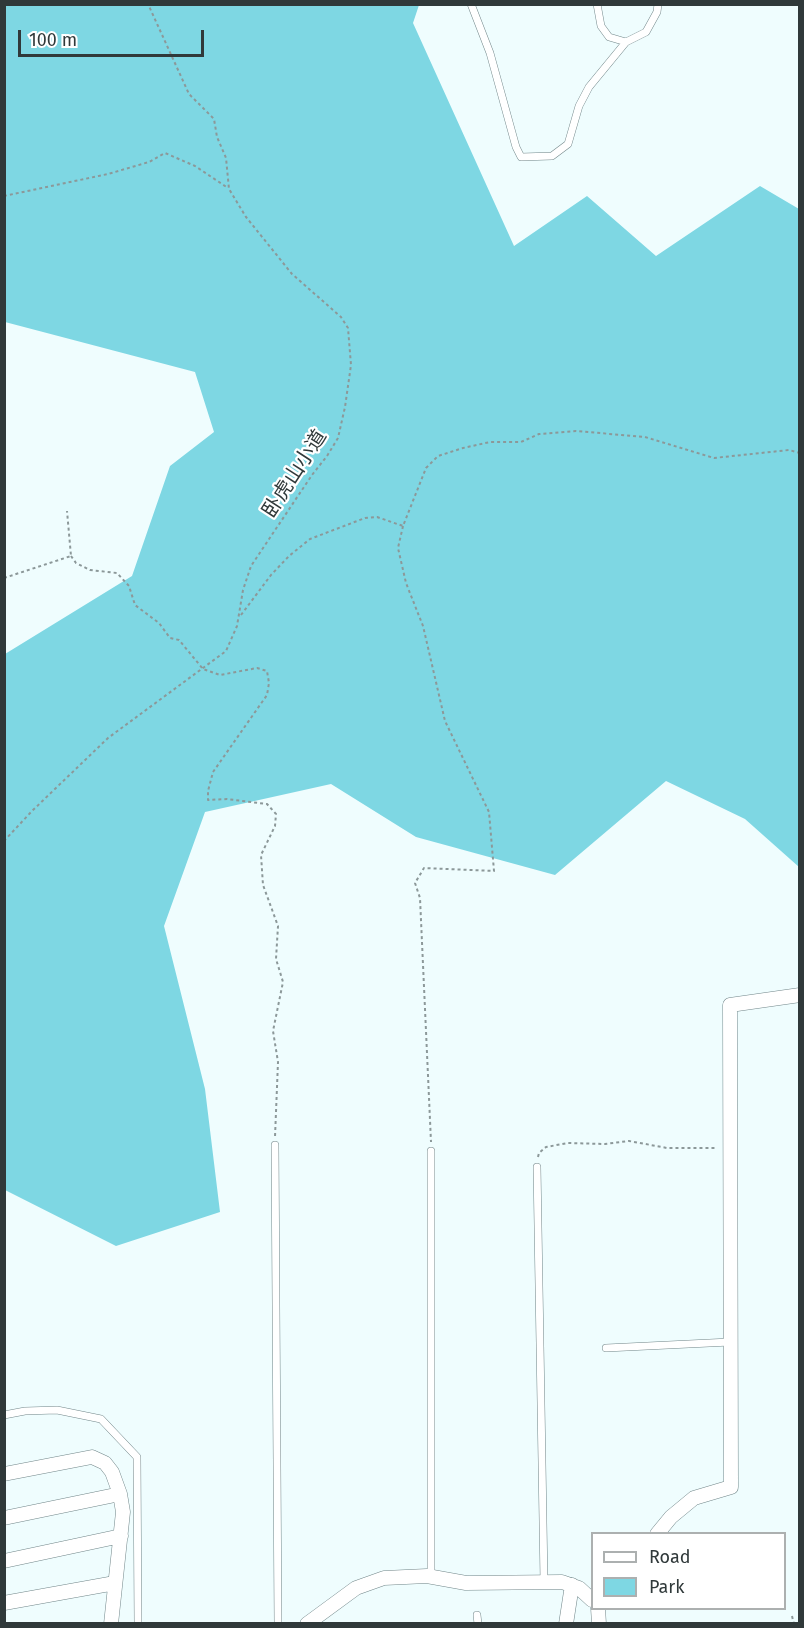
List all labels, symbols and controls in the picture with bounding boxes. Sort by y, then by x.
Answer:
scale bar [21,18,207,56]
text: 100 m [29,29,77,51]
street label: 卧虎山小道 [258,426,332,522]
legend [591,1532,786,1610]
text: Road [649,1546,691,1568]
text: Park [649,1576,684,1598]

